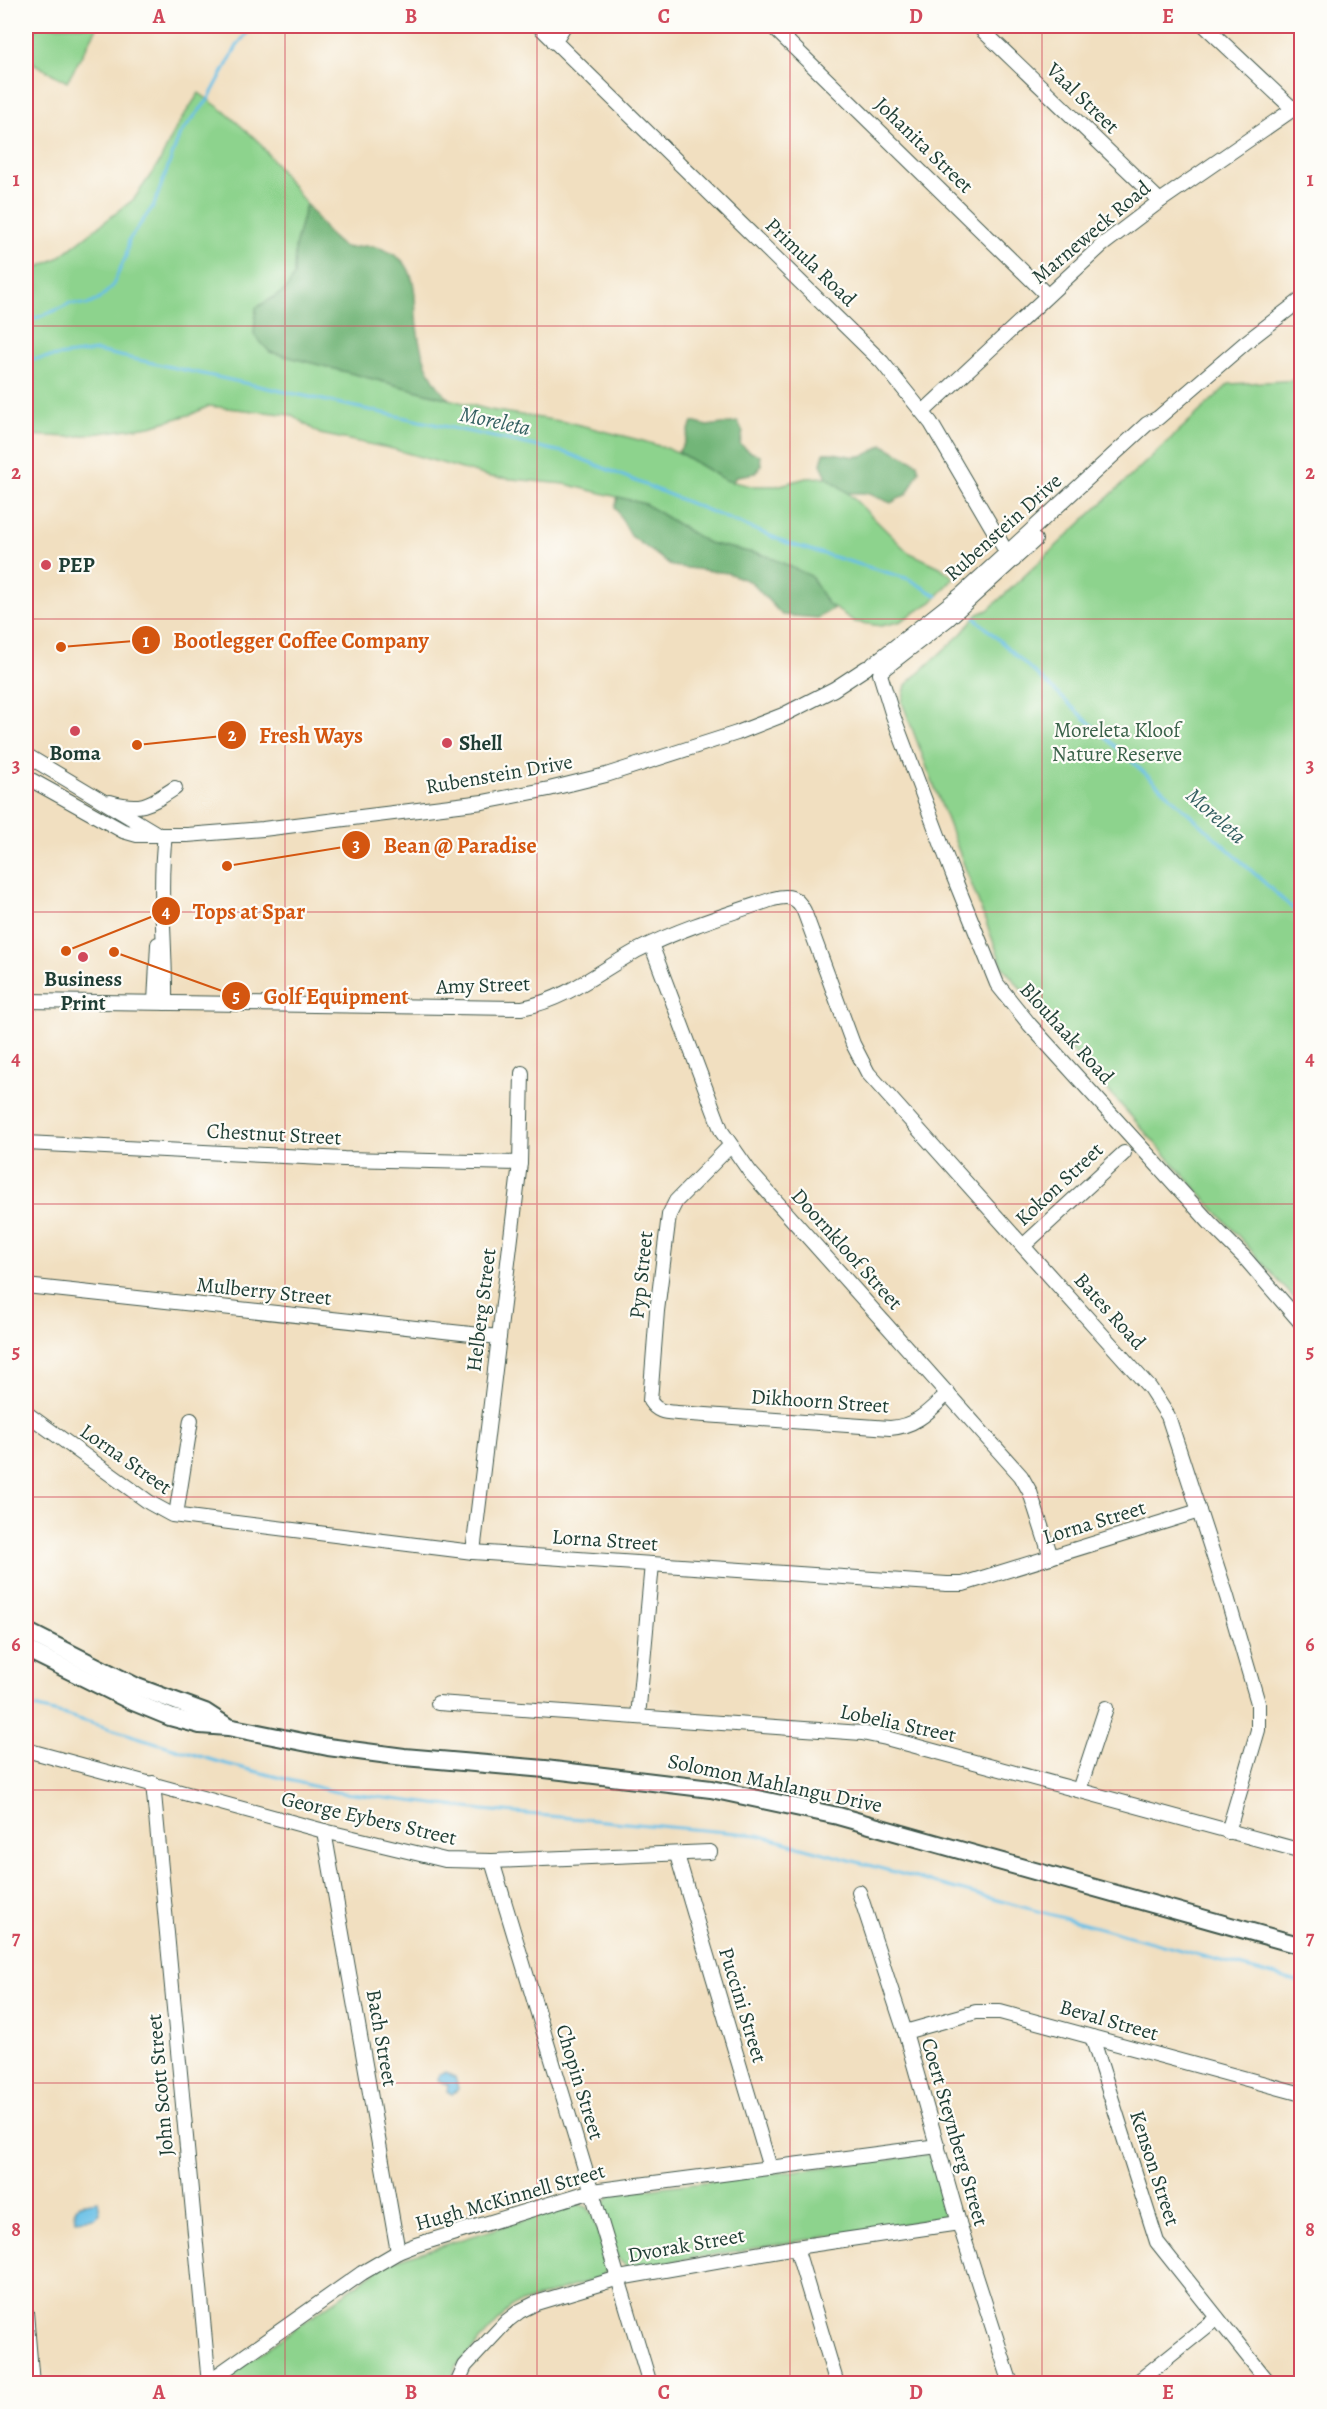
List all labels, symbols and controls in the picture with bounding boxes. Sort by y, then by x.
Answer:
text: A [152,3,166,30]
text: B [405,3,417,30]
text: C [658,3,670,30]
text: D [909,3,923,30]
text: E [1162,3,1174,30]
street label: Vaal Street [1040,55,1126,140]
street label: Johanita Street [868,91,980,199]
text: 1 [12,166,20,193]
text: 1 [1306,166,1314,193]
street label: Marneweck Road [1026,173,1157,290]
street label: Primula Road [759,211,863,313]
water label: Moreleta [457,399,533,443]
text: 2 [11,459,21,486]
text: 2 [1305,459,1315,486]
street label: Rubenstein Drive [938,467,1068,587]
place label: PEP [58,551,95,579]
marker: PEP [39,558,53,572]
callout: Bootlegger Coffee Company [131,620,441,660]
text: Bootlegger Coffee Company [173,626,430,656]
text: 1 [143,629,150,653]
callout: Fresh Ways [217,715,375,755]
park label: Moreleta Kloof Nature Reserve [1052,716,1183,768]
text: Fresh Ways [259,721,363,751]
text: 2 [228,723,237,747]
marker: Boma [68,724,82,738]
place label: Shell [459,729,503,757]
marker: Shell [440,736,454,750]
place label: Boma [49,739,102,767]
street label: Rubenstein Drive [423,747,575,801]
text: 3 [12,752,20,779]
text: 3 [1306,752,1314,779]
water label: Moreleta [1179,781,1253,851]
callout: Bean @ Paradise [341,825,548,865]
text: Bean @ Paradise [383,831,537,861]
text: 3 [352,833,360,857]
callout: Tops at Spar [151,891,318,931]
text: Tops at Spar [193,897,305,927]
text: 4 [162,899,171,923]
marker: Business Print [76,950,90,964]
place label: Business Print [44,965,122,1017]
street label: Amy Street [434,969,531,1001]
callout: Golf Equipment [221,976,420,1016]
street label: Blouhaak Road [1014,976,1121,1091]
text: Golf Equipment [263,982,409,1012]
text: 5 [232,984,240,1008]
text: 4 [11,1045,21,1072]
text: 4 [1305,1045,1315,1072]
street label: Chestnut Street [206,1116,342,1152]
street label: Kokon Street [1009,1136,1109,1232]
street label: Doornkloof Street [785,1182,909,1316]
street label: Pyp Street [622,1230,660,1320]
street label: Helberg Street [460,1247,502,1373]
street label: Bates Road [1068,1266,1153,1356]
street label: Mulberry Street [195,1270,333,1312]
text: 5 [12,1338,20,1365]
text: 5 [1306,1338,1314,1365]
street label: Dikhoorn Street [750,1382,890,1420]
street label: Lorna Street [74,1417,178,1501]
street label: Lorna Street [1039,1493,1149,1551]
street label: Lorna Street [551,1522,659,1558]
text: 6 [11,1631,21,1658]
text: 6 [1305,1631,1315,1658]
street label: Lobelia Street [837,1697,959,1749]
street label: Solomon Mahlangu Drive [665,1747,885,1819]
street label: George Eybers Street [279,1784,459,1852]
text: 7 [12,1924,21,1951]
text: 7 [1306,1924,1315,1951]
street label: Puccini Street [712,1944,774,2066]
street label: Bach Street [360,1987,404,2089]
street label: Beval Street [1056,1993,1162,2047]
street label: John Scott Street [140,2013,180,2157]
street label: Chopin Street [549,2021,611,2143]
street label: Coert Steynberg Street [915,2035,995,2229]
street label: Kenson Street [1123,2107,1187,2229]
street label: Hugh McKinnell Street [412,2156,608,2238]
text: 8 [11,2216,21,2243]
text: 8 [1305,2216,1315,2243]
street label: Dvorak Street [625,2221,747,2269]
text: A [152,2379,166,2406]
text: B [405,2379,417,2406]
text: C [658,2379,670,2406]
text: D [909,2379,923,2406]
text: E [1162,2379,1174,2406]

